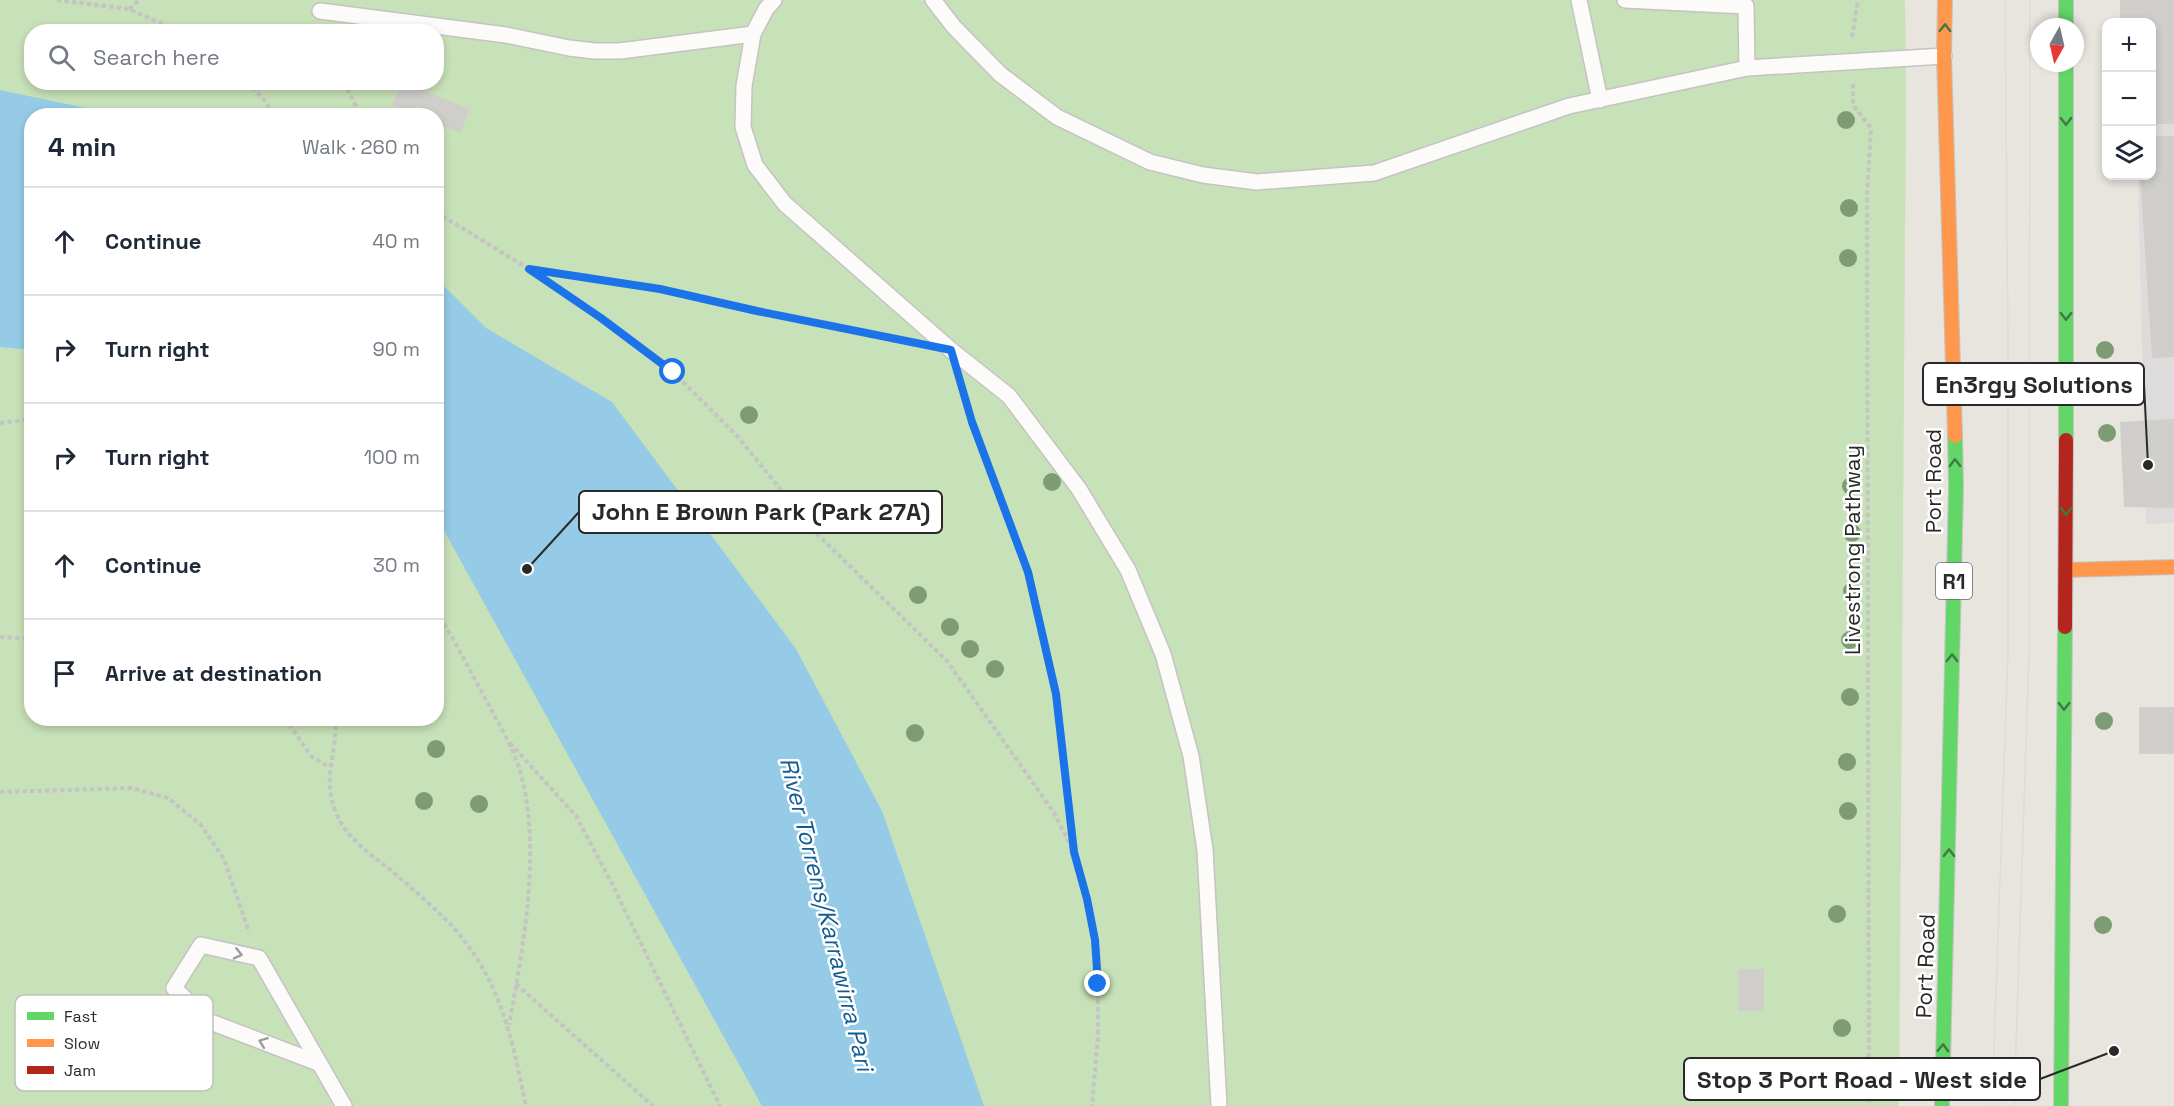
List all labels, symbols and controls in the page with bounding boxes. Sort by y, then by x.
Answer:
north arrow [2030,18,2084,72]
map controls [2102,18,2156,180]
button: + [2102,18,2156,72]
search box [24,24,444,90]
one-way arrow [1939,24,1951,33]
icon: search [45,41,78,74]
text: Search here [93,43,220,71]
button: − [2102,72,2156,126]
one-way arrow [2060,117,2072,126]
button: layers [2102,126,2156,180]
text: 4 min [48,130,116,164]
text: Walk · 260 m [302,134,420,160]
icon: ahead [48,225,81,258]
text: Continue [105,227,201,255]
text: 40 m [372,228,420,254]
one-way arrow [2060,312,2072,321]
icon: right [48,333,81,366]
text: Turn right [105,335,210,363]
text: 90 m [373,336,420,362]
route start [659,358,685,384]
callout: En3rgy Solutions [1923,363,2144,405]
text: En3rgy Solutions [1935,369,2133,400]
street label: Port Road [1919,429,1947,533]
icon: right [48,441,81,474]
text: Turn right [105,443,210,471]
text: 100 m [364,444,420,470]
street label: Livestrong Pathway [1838,445,1866,655]
one-way arrow [1949,458,1961,467]
callout: John E Brown Park (Park 27A) [579,491,942,533]
text: John E Brown Park (Park 27A) [592,496,930,527]
one-way arrow [2060,507,2072,516]
icon: ahead [48,549,81,582]
text: Continue [105,551,201,579]
text: 30 m [373,552,420,578]
road number: R1 [1936,563,1972,599]
one-way arrow [1946,653,1959,662]
icon: arrive [48,657,81,690]
text: Arrive at destination [105,659,322,687]
one-way arrow [2058,702,2070,711]
water label: River Torrens/Karrawirra Pari [773,754,882,1077]
one-way arrow [1943,848,1955,857]
street label: Port Road [1909,913,1941,1019]
one-way arrow [233,946,243,959]
route end [1084,970,1110,996]
legend [15,995,213,1091]
text: Fast [64,1006,97,1027]
text: Slow [64,1033,100,1054]
one-way arrow [258,1037,269,1049]
one-way arrow [1937,1043,1950,1052]
callout: Stop 3 Port Road - West side [1684,1058,2040,1100]
text: Jam [64,1060,96,1081]
text: Stop 3 Port Road - West side [1697,1064,2027,1095]

